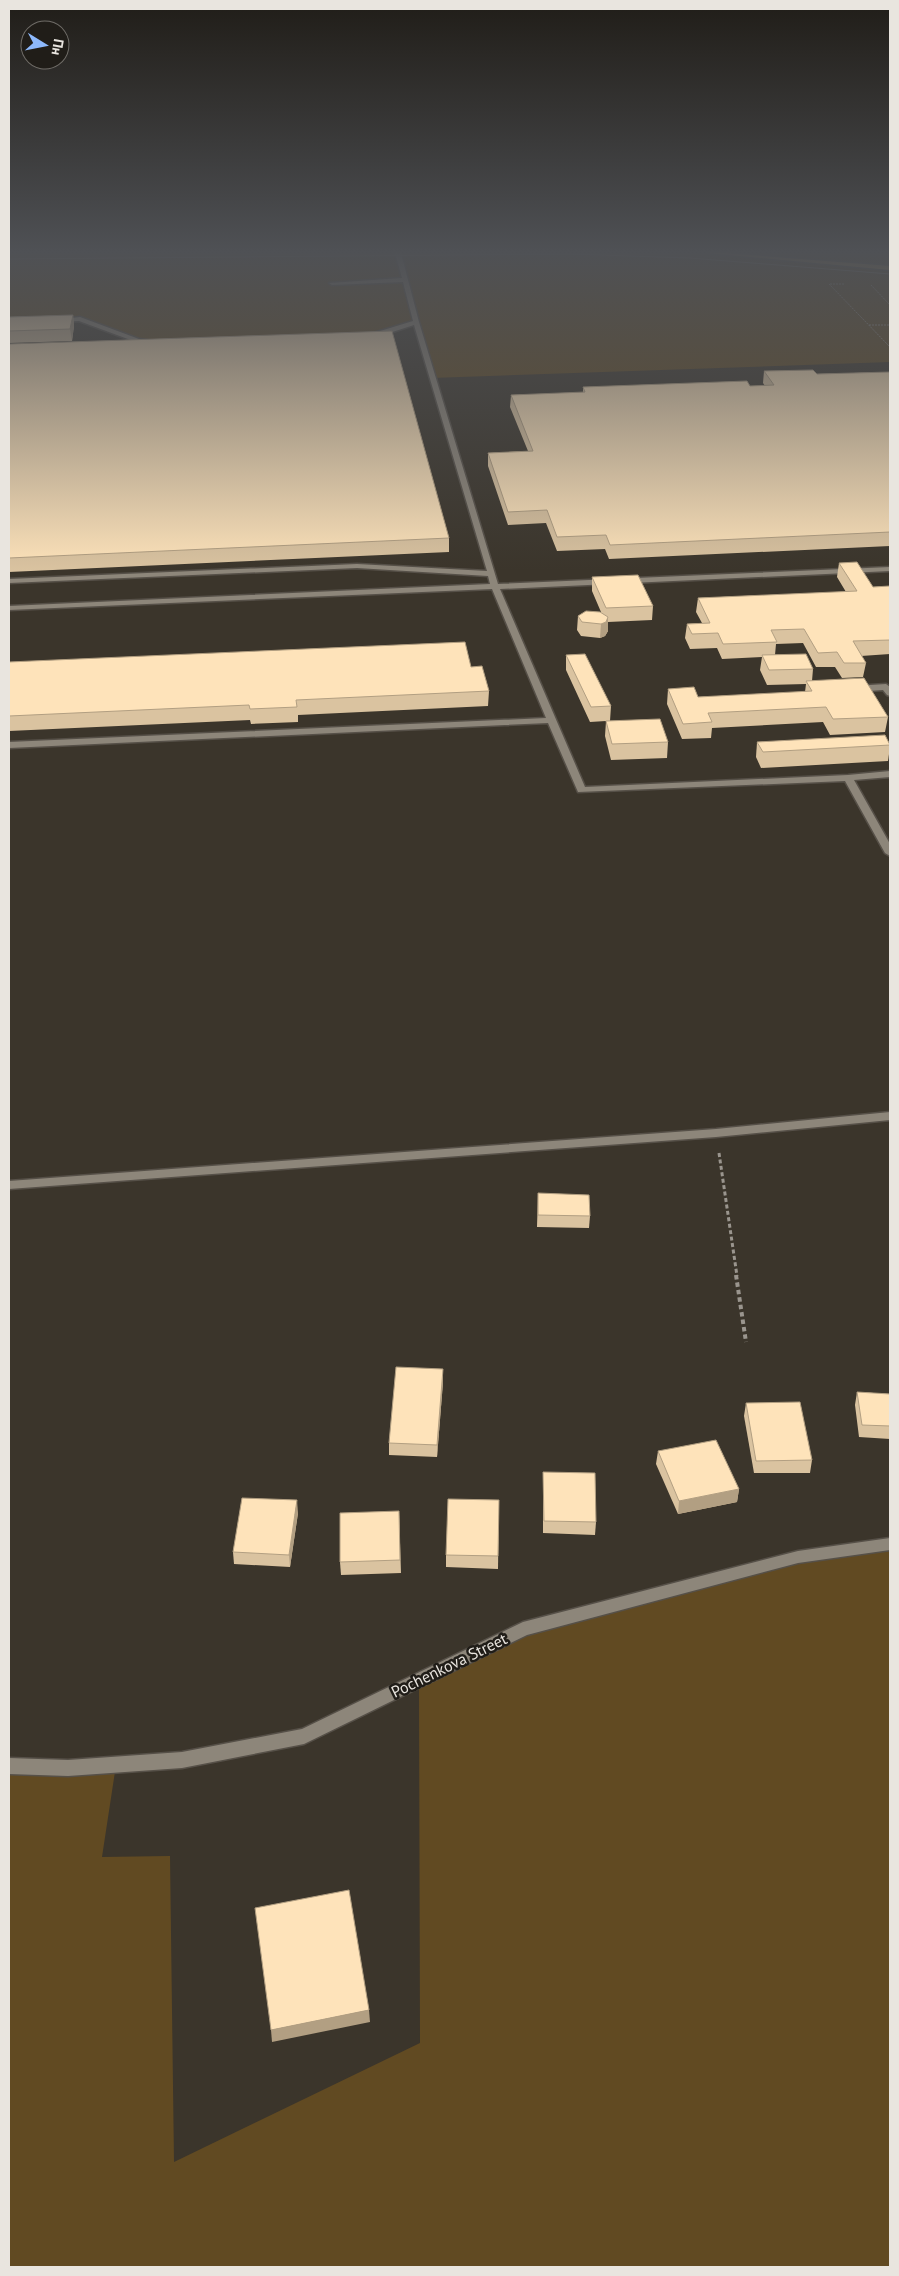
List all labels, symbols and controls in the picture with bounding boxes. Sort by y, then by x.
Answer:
north arrow [20,20,70,70]
text: Пн [48,38,68,57]
street label: Pochenkova Street [388,1628,511,1702]

